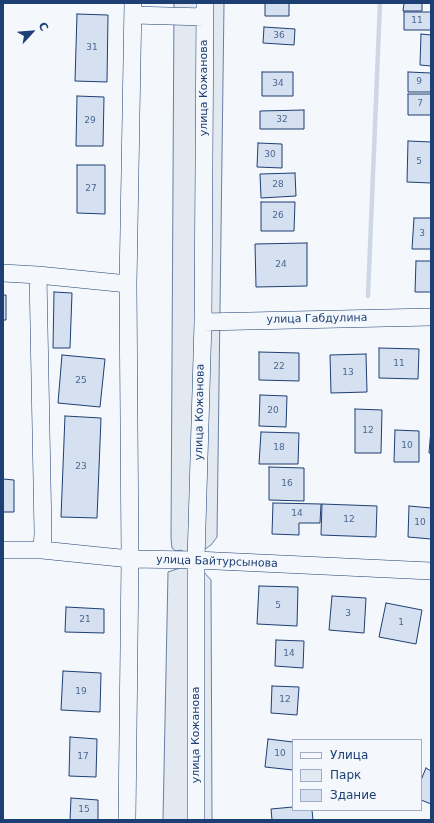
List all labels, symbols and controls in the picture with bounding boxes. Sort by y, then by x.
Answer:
north arrow [12,12,52,52]
house number: 11 [411,16,423,26]
text: С [36,20,51,33]
house number: 36 [273,31,285,41]
street label: улица Кожанова [197,40,211,136]
house number: 31 [86,43,98,53]
house number: 9 [416,77,422,87]
house number: 34 [272,79,284,89]
house number: 7 [417,99,423,109]
house number: 32 [276,115,288,125]
house number: 29 [84,116,96,126]
house number: 30 [264,150,276,160]
house number: 5 [416,157,422,167]
house number: 28 [272,180,284,190]
house number: 27 [85,184,97,194]
house number: 26 [272,211,284,221]
house number: 3 [419,229,425,239]
house number: 24 [275,260,287,270]
street label: улица Габдулина [266,312,368,326]
house number: 11 [393,359,405,369]
house number: 22 [273,362,285,372]
street label: улица Кожанова [193,364,207,460]
house number: 13 [342,368,354,378]
house number: 25 [75,376,87,386]
house number: 20 [267,406,279,416]
house number: 12 [362,426,374,436]
house number: 10 [401,441,413,451]
house number: 18 [273,443,285,453]
house number: 23 [75,462,87,472]
house number: 16 [281,479,293,489]
house number: 14 [291,509,303,519]
house number: 12 [343,515,355,525]
house number: 10 [414,518,426,528]
street label: улица Байтурсынова [156,553,278,571]
house number: 5 [275,601,281,611]
house number: 3 [345,609,351,619]
house number: 21 [79,615,91,625]
house number: 1 [398,618,404,628]
house number: 14 [283,649,295,659]
house number: 19 [75,687,87,697]
street label: улица Кожанова [189,687,203,783]
house number: 12 [279,695,291,705]
legend [292,739,422,811]
text: Улица [330,748,368,762]
house number: 10 [274,749,286,759]
house number: 17 [77,752,89,762]
text: Парк [330,768,361,782]
text: Здание [330,788,376,802]
house number: 15 [78,805,90,815]

